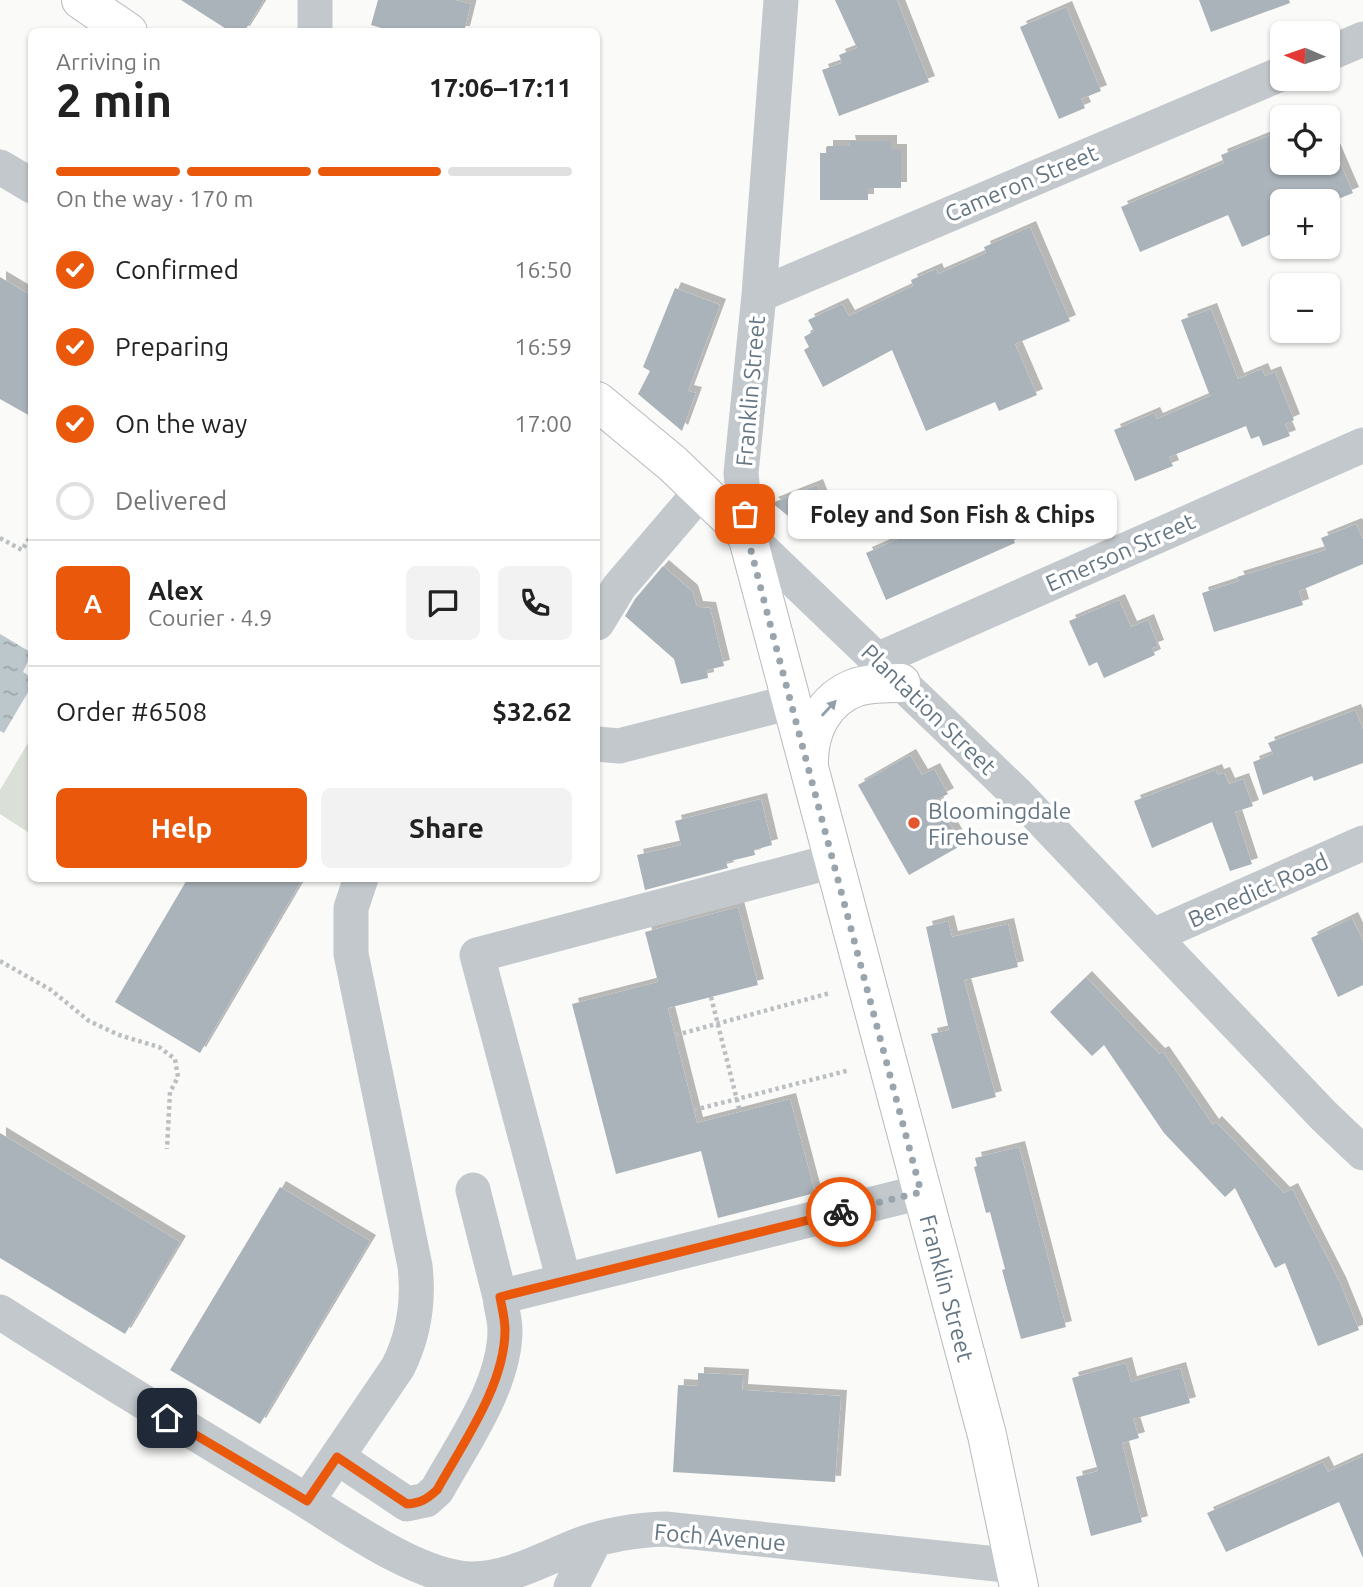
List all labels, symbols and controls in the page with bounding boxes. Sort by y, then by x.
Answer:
north arrow [1270,21,1340,91]
map controls [1270,21,1340,343]
text: Arriving in [56,49,161,74]
text: 17:06–17:11 [429,73,572,102]
text: 2 min [56,74,172,126]
button: locate [1270,105,1340,175]
street label: Cameron Street [941,140,1101,226]
text: On the way · 170 m [56,186,253,211]
button: + [1270,189,1340,259]
icon: check [56,251,94,289]
text: Confirmed [115,255,239,284]
text: 16:50 [514,257,572,282]
button: − [1270,273,1340,343]
street label: Franklin Street [731,315,769,467]
icon: check [56,328,94,366]
text: Preparing [115,332,229,361]
text: 16:59 [514,334,572,359]
icon: check [56,405,94,443]
text: On the way [115,409,247,438]
text: 17:00 [514,411,572,436]
pin [715,484,775,544]
text: Delivered [115,486,227,515]
callout: Foley and Son Fish & Chips [787,490,1116,538]
icon: bag [726,495,764,533]
text: Foley and Son Fish & Chips [810,502,1095,527]
street label: Emerson Street [1042,508,1198,596]
button: chat [406,566,480,640]
button: phone [498,566,572,640]
text: Alex [148,576,203,605]
text: A [84,589,102,618]
text: Courier · 4.9 [148,605,272,630]
street label: Plantation Street [857,639,1001,779]
text: Order #6508 [56,697,207,726]
text: $32.62 [492,697,572,726]
one-way arrow [820,700,836,717]
button: Help [56,788,307,868]
button: Share [321,788,572,868]
place label: Bloomingdale Firehouse [928,798,1071,849]
marker: Bloomingdale Firehouse [906,815,922,831]
street label: Benedict Road [1184,848,1332,932]
courier [806,1177,876,1247]
icon: bike [822,1193,860,1231]
street label: Franklin Street [915,1212,979,1364]
pin [137,1388,197,1448]
icon: home [148,1399,186,1437]
street label: Foch Avenue [653,1519,787,1555]

